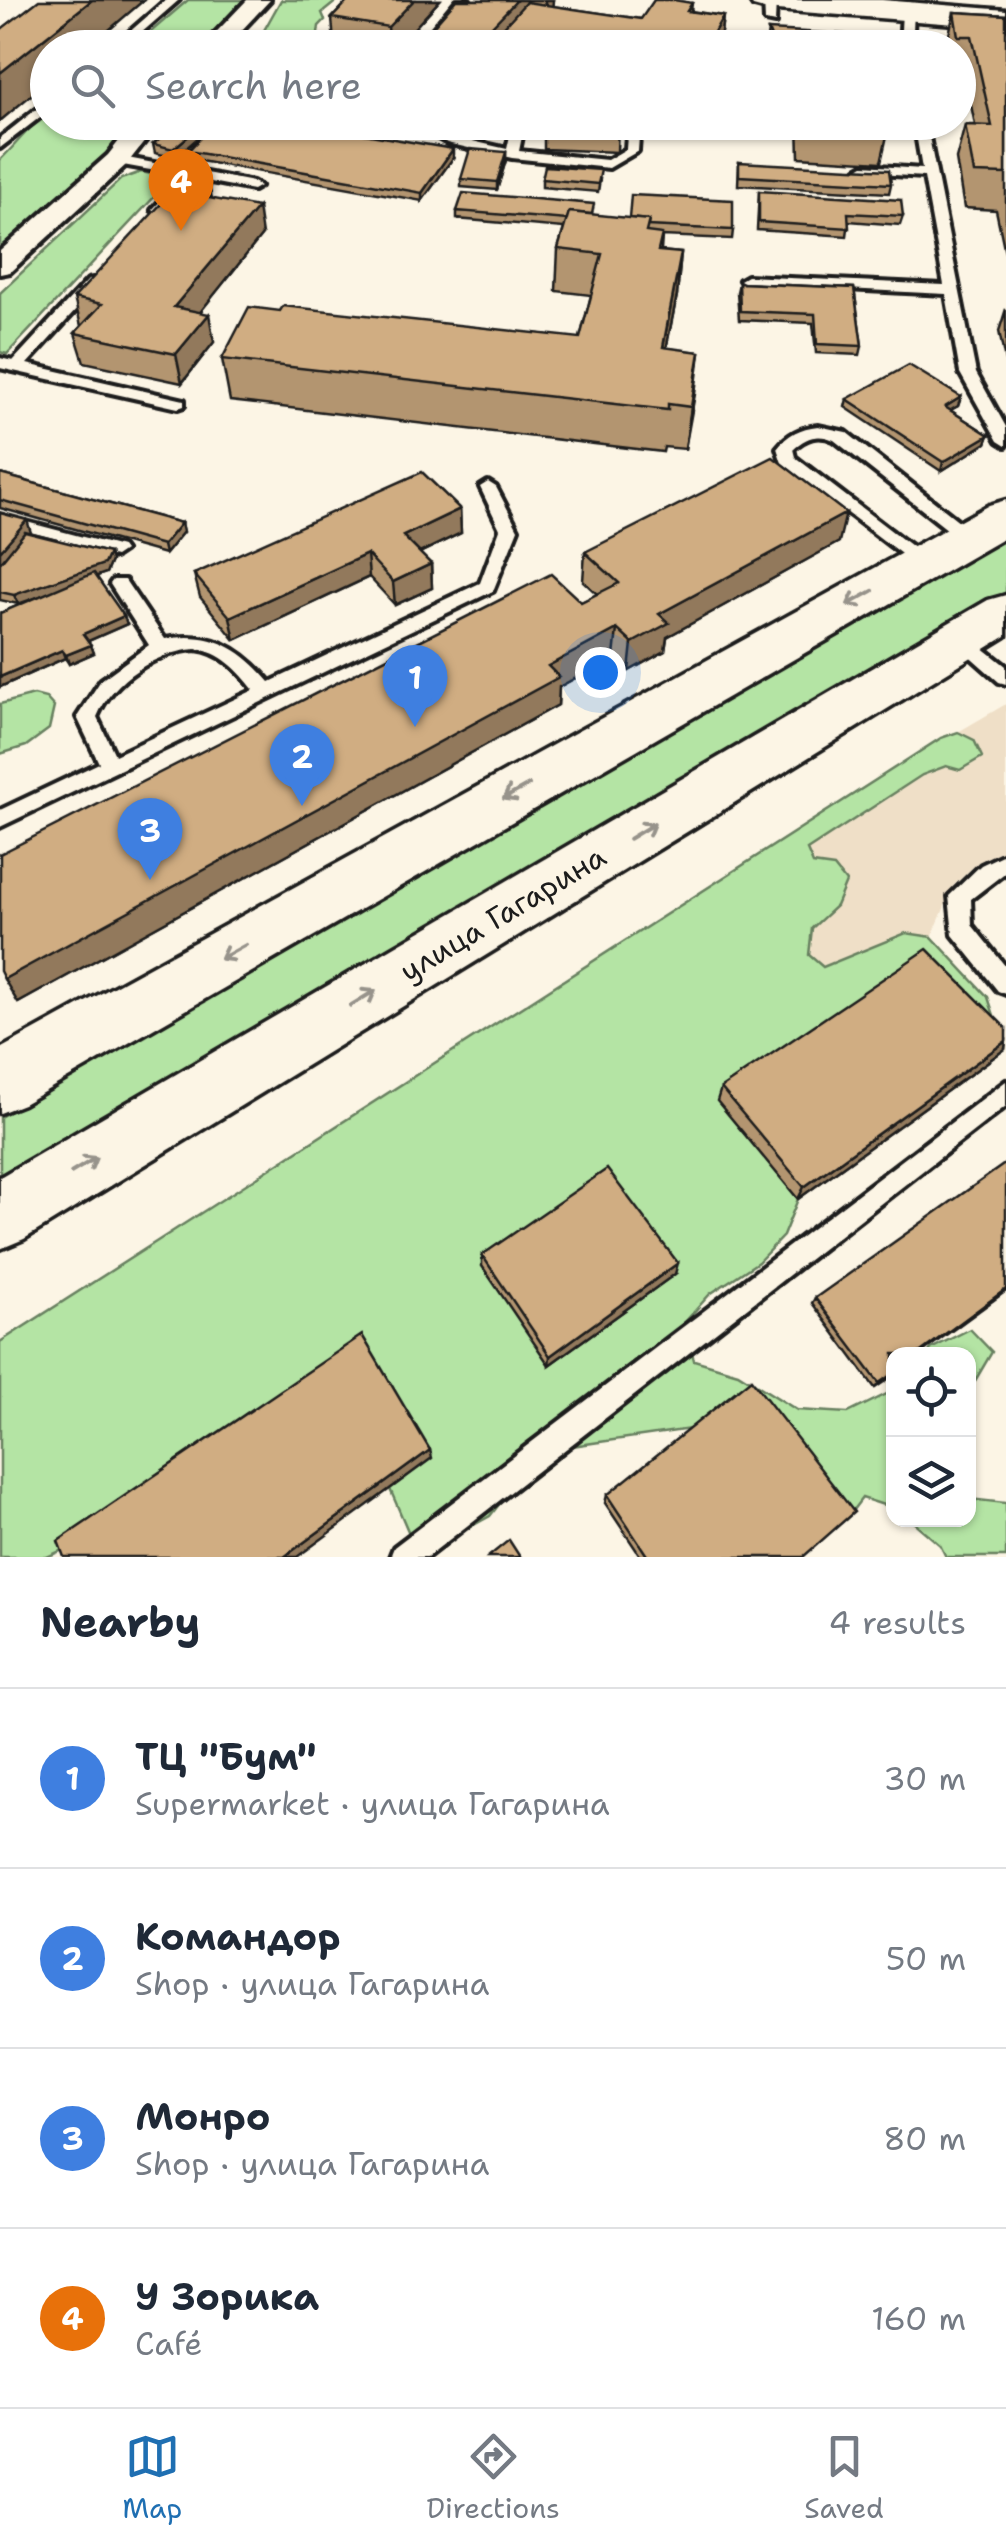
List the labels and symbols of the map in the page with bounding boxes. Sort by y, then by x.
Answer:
pin: 4 [148,148,214,231]
one-way arrow [846,589,875,609]
pin: 1 [382,644,448,727]
your location [575,647,626,698]
pin: 2 [270,724,334,806]
one-way arrow [502,783,531,803]
pin: 3 [118,798,182,880]
one-way arrow [627,821,656,841]
street label: улица Гагарина [392,836,614,991]
one-way arrow [219,942,248,962]
one-way arrow [348,988,377,1008]
one-way arrow [69,1155,98,1175]

